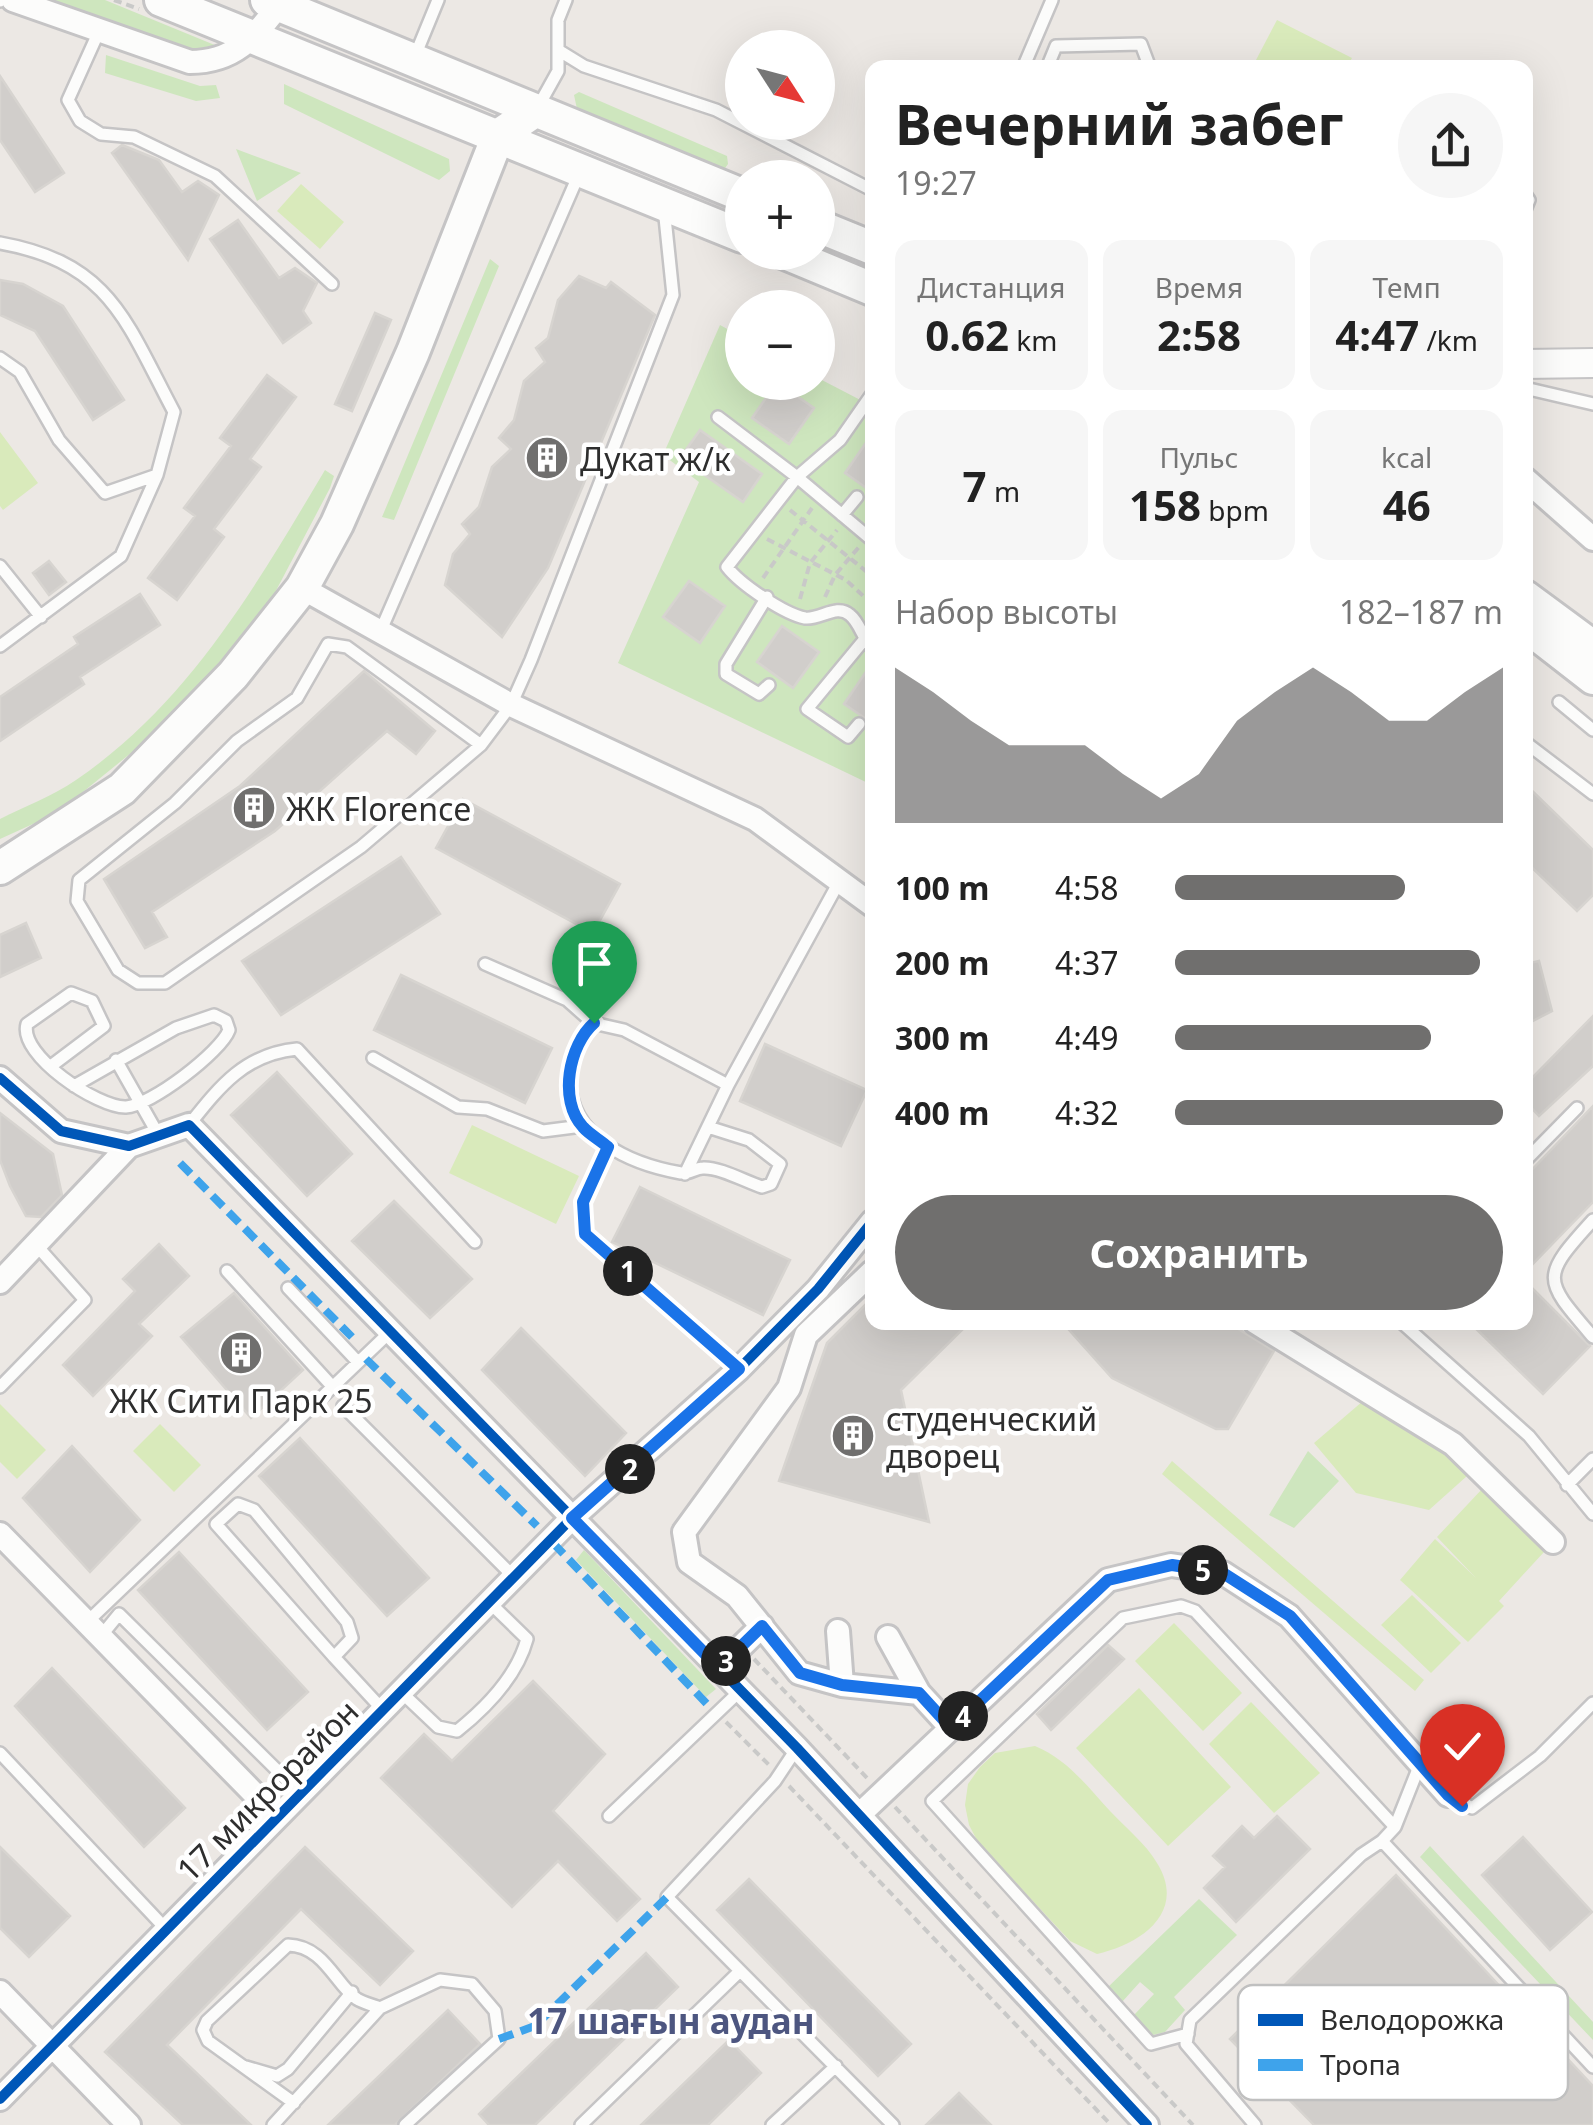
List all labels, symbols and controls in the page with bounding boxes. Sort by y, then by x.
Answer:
north arrow [725,30,835,140]
map controls [725,30,835,400]
text: Вечерний забег [895,86,1343,161]
button: share [1398,93,1503,198]
button: + [725,160,835,270]
text: 19:27 [895,161,977,204]
text: Дистанция [917,268,1065,306]
text: Время [1155,268,1243,306]
text: Темп [1372,268,1441,306]
button: − [725,290,835,400]
text: 0.62 [925,306,1009,363]
text: 2:58 [1157,306,1241,363]
text: 4:47 [1335,306,1419,363]
text: km [1009,321,1057,359]
text: /km [1419,321,1478,359]
building icon: Дукат ж/к [524,435,570,481]
place label: Дукат ж/к [580,437,731,480]
text: Пульс [1160,438,1238,476]
text: kcal [1381,438,1432,476]
text: 7 [963,457,987,514]
text: m [987,472,1020,510]
text: 158 [1129,476,1201,533]
text: 46 [1383,476,1431,533]
text: bpm [1201,491,1269,529]
text: Набор высоты [895,590,1118,633]
text: 182–187 m [1339,590,1503,633]
building icon: ЖК Florence [231,785,277,831]
place label: ЖК Florence [286,787,471,830]
text: 100 m [895,866,989,909]
text: 4:58 [1055,866,1119,909]
pin [552,921,637,1024]
icon: arrive [567,936,622,991]
text: 200 m [895,941,989,984]
text: 4:37 [1055,941,1119,984]
text: 300 m [895,1016,989,1059]
text: 4:49 [1055,1016,1119,1059]
text: 400 m [895,1091,989,1134]
text: 4:32 [1055,1091,1119,1134]
button: Сохранить [895,1195,1503,1310]
pin: 1 [603,1246,653,1296]
text: 1 [620,1252,636,1290]
building icon: ЖК Сити Парк 25 [218,1330,264,1376]
place label: ЖК Сити Парк 25 [109,1379,373,1422]
place label: студенческий дворец [886,1397,1097,1477]
building icon: студенческий дворец [830,1413,876,1459]
pin: 2 [605,1444,655,1494]
text: 2 [622,1450,638,1488]
pin: 5 [1178,1545,1228,1595]
text: 5 [1195,1551,1211,1589]
pin: 3 [701,1636,751,1686]
text: 3 [718,1642,734,1680]
street label: 17 микрорайон [167,1690,367,1890]
pin: 4 [938,1691,988,1741]
text: 4 [955,1697,971,1735]
pin [1420,1704,1505,1807]
icon: check [1435,1719,1490,1774]
legend [1238,1985,1568,2100]
district label: 17 шағын аудан [527,1997,815,2044]
text: Велодорожка [1320,2000,1504,2038]
text: Тропа [1320,2045,1401,2083]

